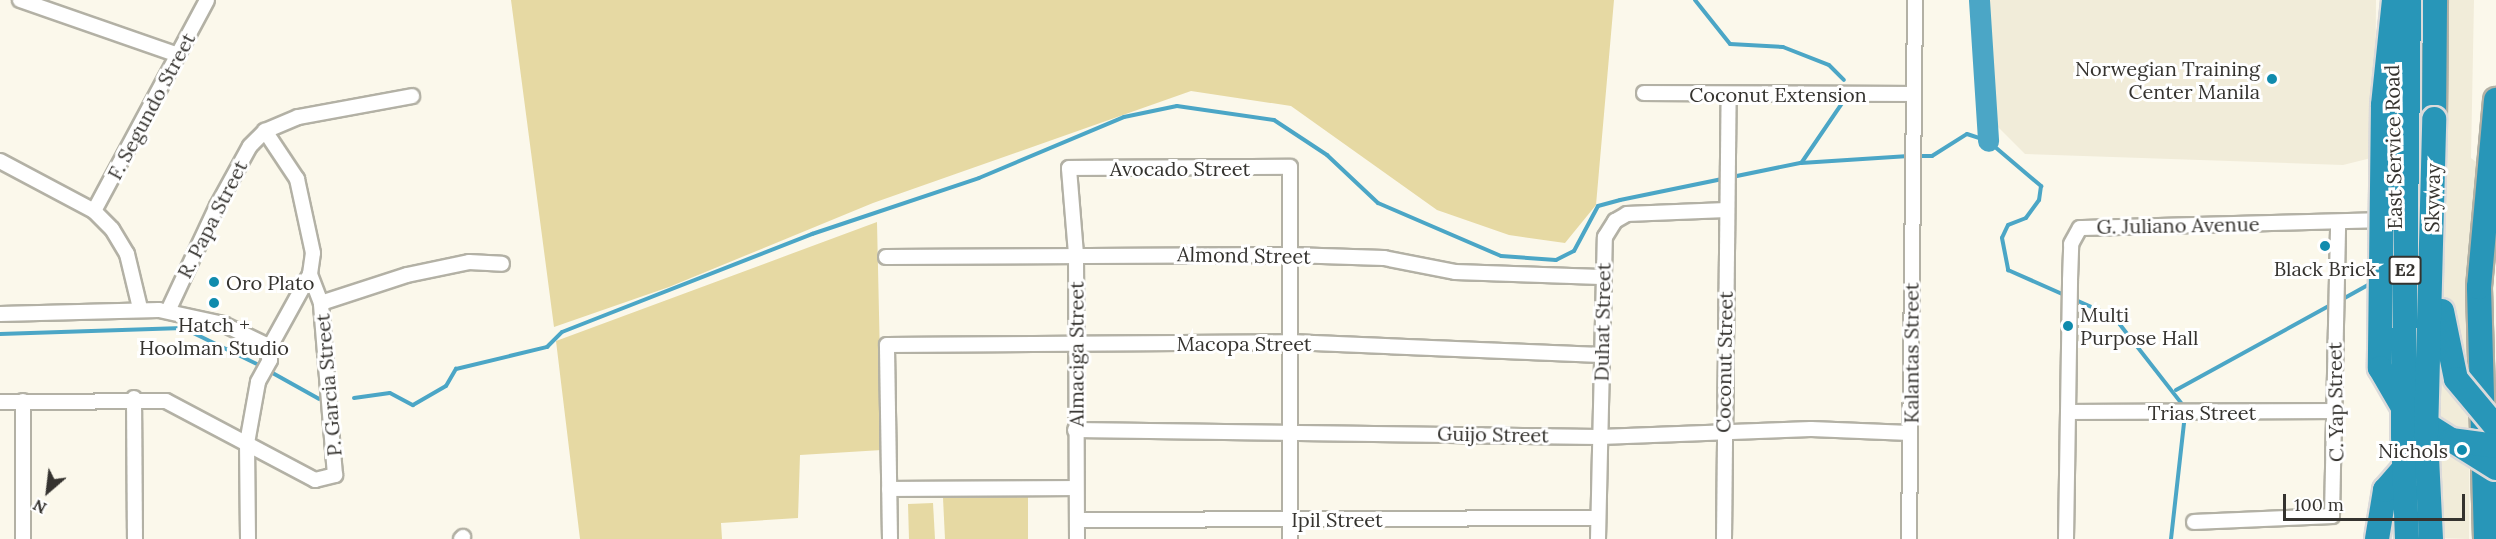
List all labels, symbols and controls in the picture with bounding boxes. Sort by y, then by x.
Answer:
street label: F. Segundo Street [102,28,200,184]
place label: Norwegian Training Center Manila [2075,56,2260,103]
street label: East Service Road [2380,64,2406,230]
marker: Norwegian Training Center Manila [2265,72,2279,86]
street label: Coconut Extension [1689,82,1867,106]
street label: R. Papa Street [172,156,252,282]
street label: Avocado Street [1110,156,1250,180]
street label: Skyway [2419,163,2445,233]
street label: G. Juliano Avenue [2096,212,2260,238]
marker: Black Brick [2318,239,2332,253]
street label: Almond Street [1177,242,1311,268]
road number: E2 [2388,255,2422,285]
place label: Black Brick [2274,256,2376,280]
street label: Duhat Street [1589,262,1615,382]
place label: Oro Plato [226,270,314,294]
marker: Oro Plato [207,275,221,289]
street label: Almaciga Street [1064,281,1088,427]
street label: Kalantas Street [1899,283,1923,423]
street label: Coconut Street [1711,291,1737,433]
marker: Hatch + Hoolman Studio [207,296,221,310]
place label: Multi Purpose Hall [2080,302,2198,349]
place label: Hatch + Hoolman Studio [139,312,289,359]
street label: P. Garcia Street [310,313,346,457]
marker: Multi Purpose Hall [2061,319,2075,333]
street label: Macopa Street [1176,331,1312,355]
street label: C. Yap Street [2322,342,2348,462]
street label: Trias Street [2148,400,2256,424]
street label: Guijo Street [1437,421,1549,447]
place label: Nichols [2378,438,2448,462]
marker: Nichols [2453,441,2471,459]
north arrow [18,461,78,521]
scale bar [2286,482,2468,520]
text: 100 m [2294,493,2344,516]
text: N [29,495,50,519]
street label: Ipil Street [1291,507,1383,531]

